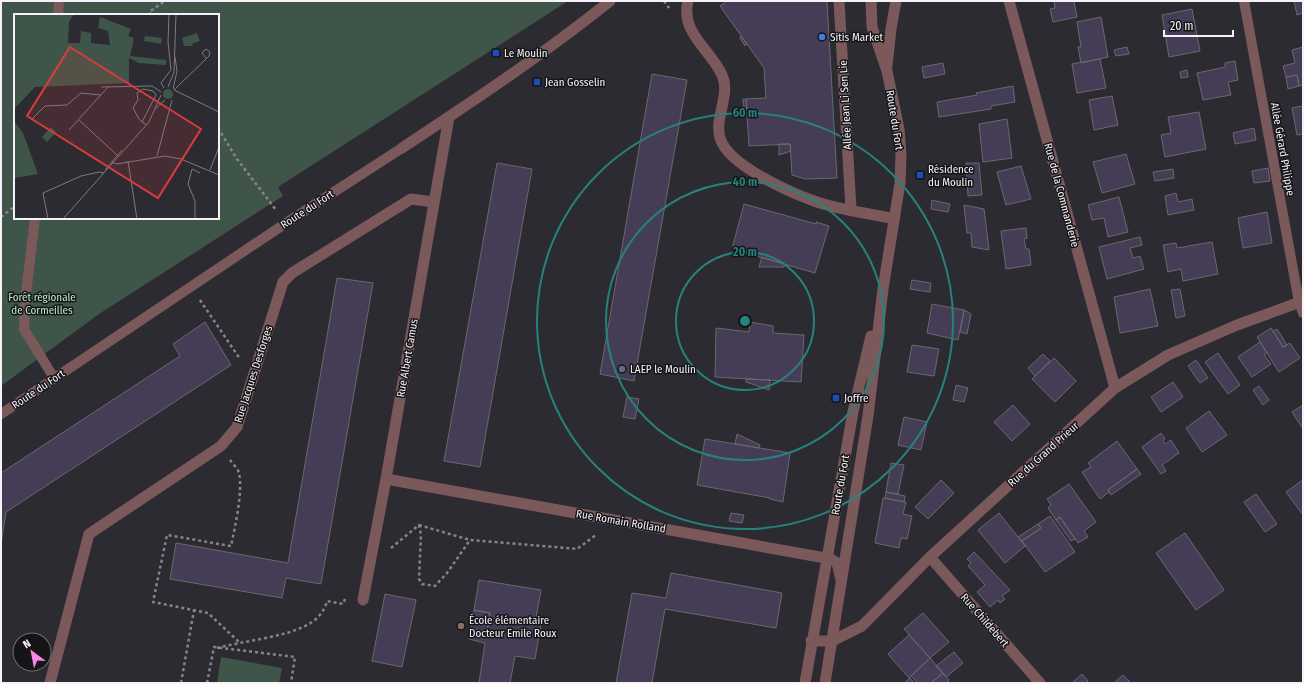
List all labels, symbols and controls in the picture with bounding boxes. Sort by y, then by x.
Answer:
scale bar [1164,12,1233,38]
inset map [14,14,219,219]
text: 20 m [1170,19,1194,33]
place label: Sitis Market [830,31,883,44]
marker: Sitis Market [817,32,827,42]
place label: Le Moulin [504,47,547,60]
marker: Le Moulin [491,48,501,58]
street label: Allée Jean Li Sen Lie [837,60,854,150]
place label: Jean Gosselin [545,76,605,89]
marker: Jean Gosselin [532,77,542,87]
street label: Route du Fort [883,89,906,151]
street label: Allée Gérard Philippe [1268,101,1297,197]
text: 60 m [733,106,757,120]
street label: Rue de la Commanderie [1041,142,1082,249]
place label: Résidence du Moulin [928,163,974,189]
marker: Résidence du Moulin [915,170,925,180]
text: 40 m [733,175,757,189]
street label: Route du Fort [278,187,337,231]
text: 20 m [732,245,757,259]
park label: Forêt régionale de Cormeilles [8,291,76,317]
centre of rings [738,314,752,328]
street label: Rue Albert Camus [394,317,421,398]
street label: Rue Jacques Desforges [232,324,275,424]
place label: LAEP le Moulin [630,363,696,376]
marker: LAEP le Moulin [617,364,627,374]
street label: Route du Fort [9,367,67,412]
place label: Joffre [844,392,869,405]
marker: Joffre [831,393,841,403]
street label: Rue du Grand Prieur [1005,419,1081,490]
street label: Route du Fort [829,454,852,516]
street label: Rue Romain Rolland [575,507,667,536]
street label: Rue Childebert [958,591,1012,650]
place label: École élémentaire Docteur Emile Roux [469,613,556,640]
marker: École élémentaire Docteur Emile Roux [456,621,466,631]
north arrow [12,632,52,672]
text: N [21,637,33,651]

